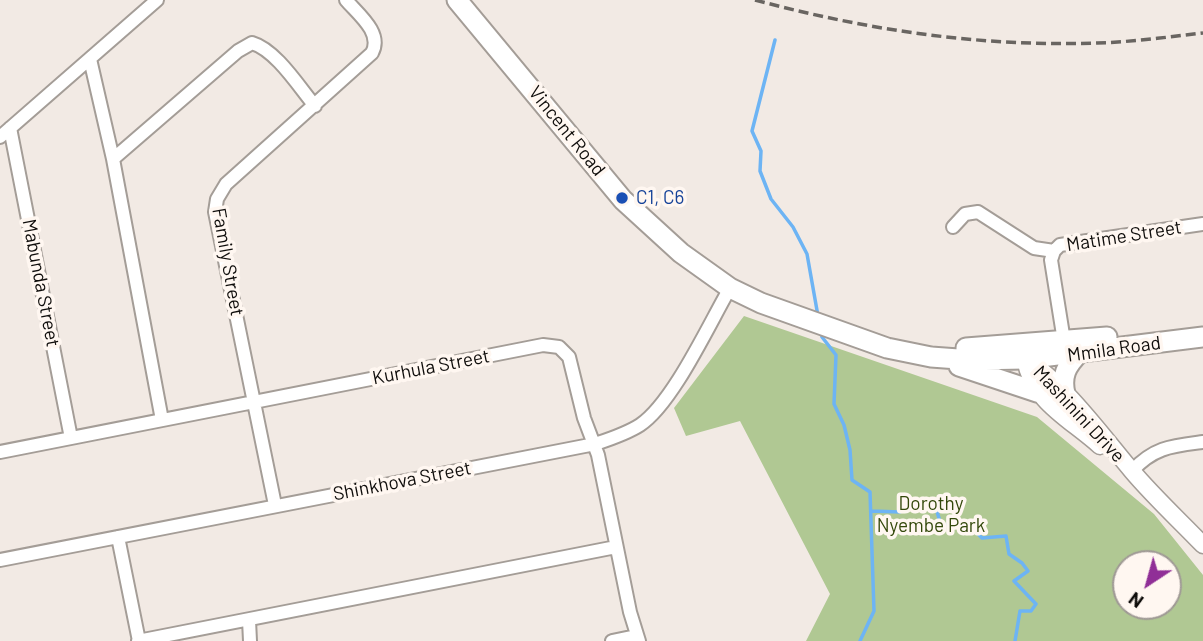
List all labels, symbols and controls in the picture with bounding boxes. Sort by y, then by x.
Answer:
street label: Vincent Road [524,81,610,181]
place label: C1, C6 [636,187,684,209]
marker: C1, C6 [614,190,630,206]
street label: Family Street [207,206,249,318]
street label: Matime Street [1065,216,1183,256]
street label: Mabunda Street [17,217,65,349]
street label: Mmila Road [1066,331,1162,367]
street label: Kurhula Street [370,344,492,390]
street label: Mashinini Drive [1028,361,1130,467]
street label: Shinkhova Street [331,456,473,506]
park label: Dorothy Nyembe Park [877,493,985,537]
north arrow [1112,550,1182,620]
text: N [1124,588,1147,614]

